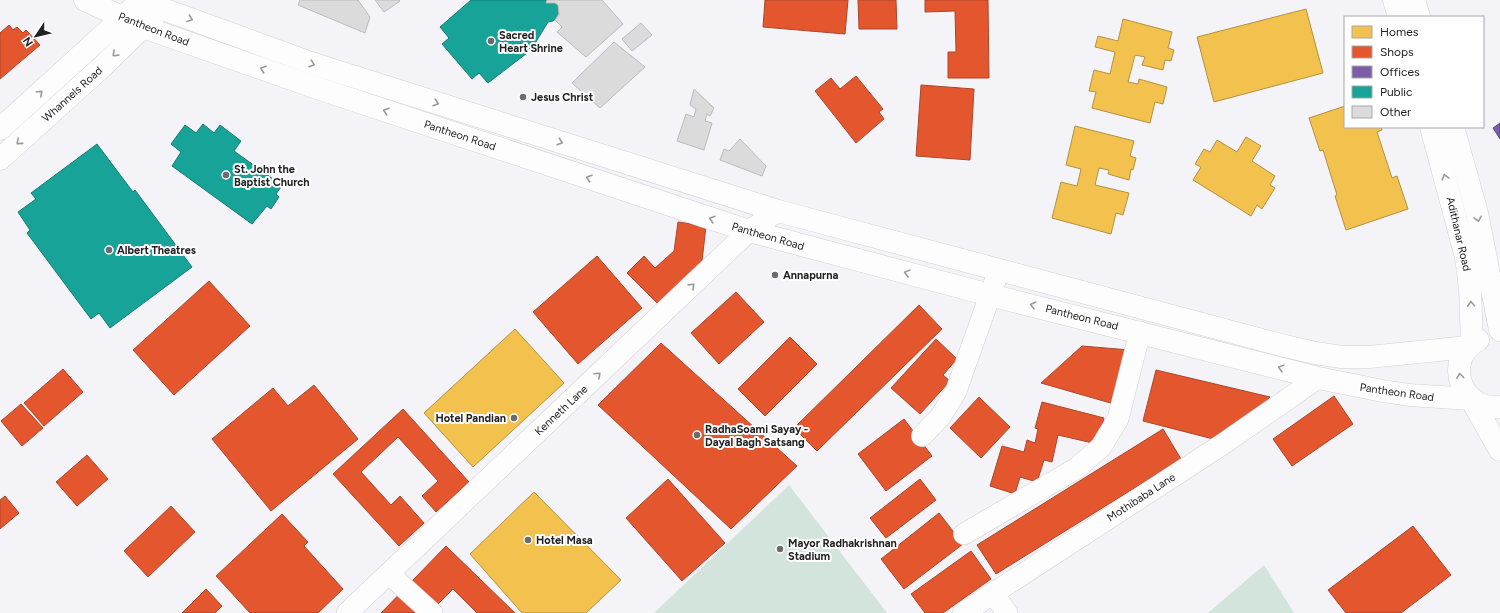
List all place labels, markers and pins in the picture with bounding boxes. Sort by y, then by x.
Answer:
place label: Sacred Heart Shrine [499,29,563,55]
marker: Sacred Heart Shrine [486,36,496,46]
place label: Jesus Christ [531,91,594,104]
marker: Jesus Christ [518,92,528,102]
place label: St. John the Baptist Church [234,163,310,189]
marker: St. John the Baptist Church [221,170,231,180]
place label: Albert Theatres [117,244,196,257]
marker: Albert Theatres [104,245,114,255]
place label: Annapurna [783,269,838,282]
marker: Annapurna [770,270,780,280]
place label: Hotel Pandian [435,412,506,425]
marker: Hotel Pandian [509,413,519,423]
place label: RadhaSoami Sayay - Dayal Bagh Satsang [705,423,808,449]
marker: RadhaSoami Sayay - Dayal Bagh Satsang [692,430,702,440]
place label: Hotel Masa [536,534,593,547]
marker: Hotel Masa [523,535,533,545]
place label: Mayor Radhakrishnan Stadium [788,537,897,563]
marker: Mayor Radhakrishnan Stadium [775,544,785,554]

